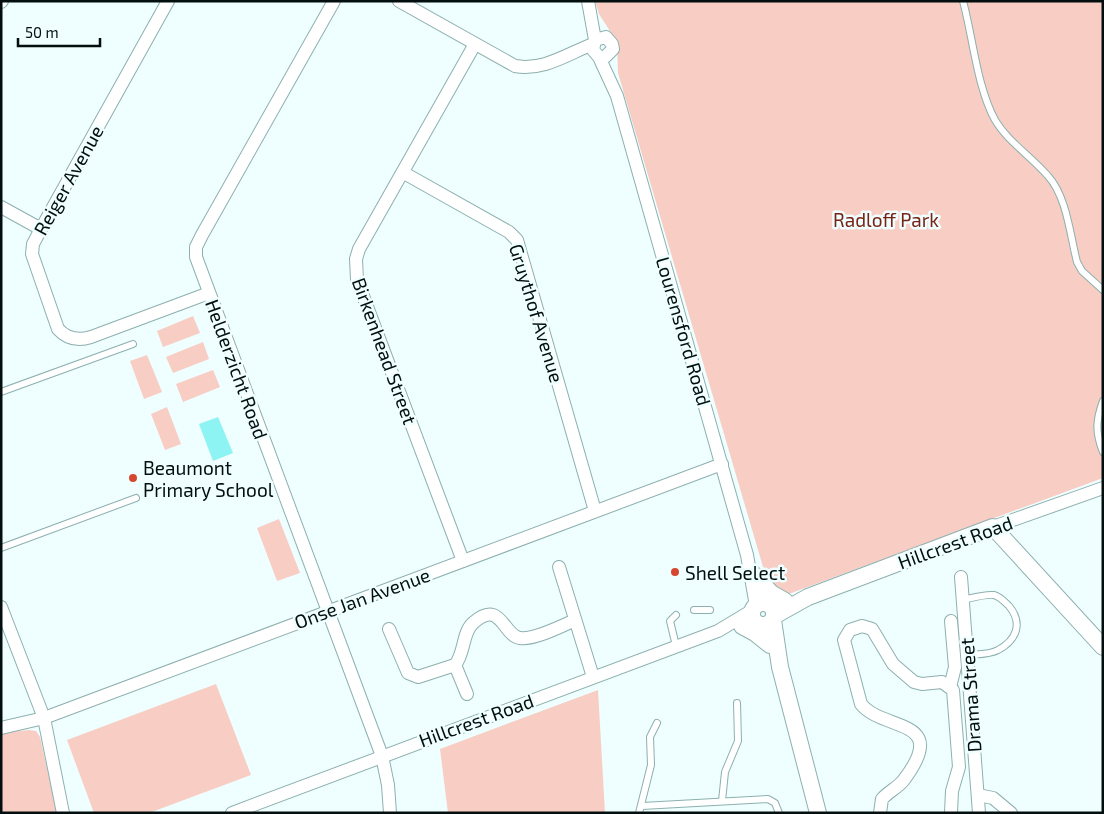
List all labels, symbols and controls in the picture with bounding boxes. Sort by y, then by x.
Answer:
scale bar [18,15,100,47]
text: 50 m [25,23,59,41]
street label: Reiger Avenue [28,121,108,239]
park label: Radloff Park [833,208,939,231]
street label: Gruythof Avenue [505,241,569,385]
street label: Lourensford Road [652,254,716,408]
street label: Birkenhead Street [348,275,422,427]
street label: Helderzicht Road [201,296,273,442]
place label: Beaumont Primary School [143,456,274,501]
marker: Beaumont Primary School [127,472,139,484]
street label: Hillcrest Road [894,511,1016,573]
place label: Shell Select [685,561,785,584]
street label: Onse Jan Avenue [291,563,433,633]
marker: Shell Select [669,566,681,578]
street label: Drama Street [955,637,985,753]
street label: Hillcrest Road [415,689,537,751]

